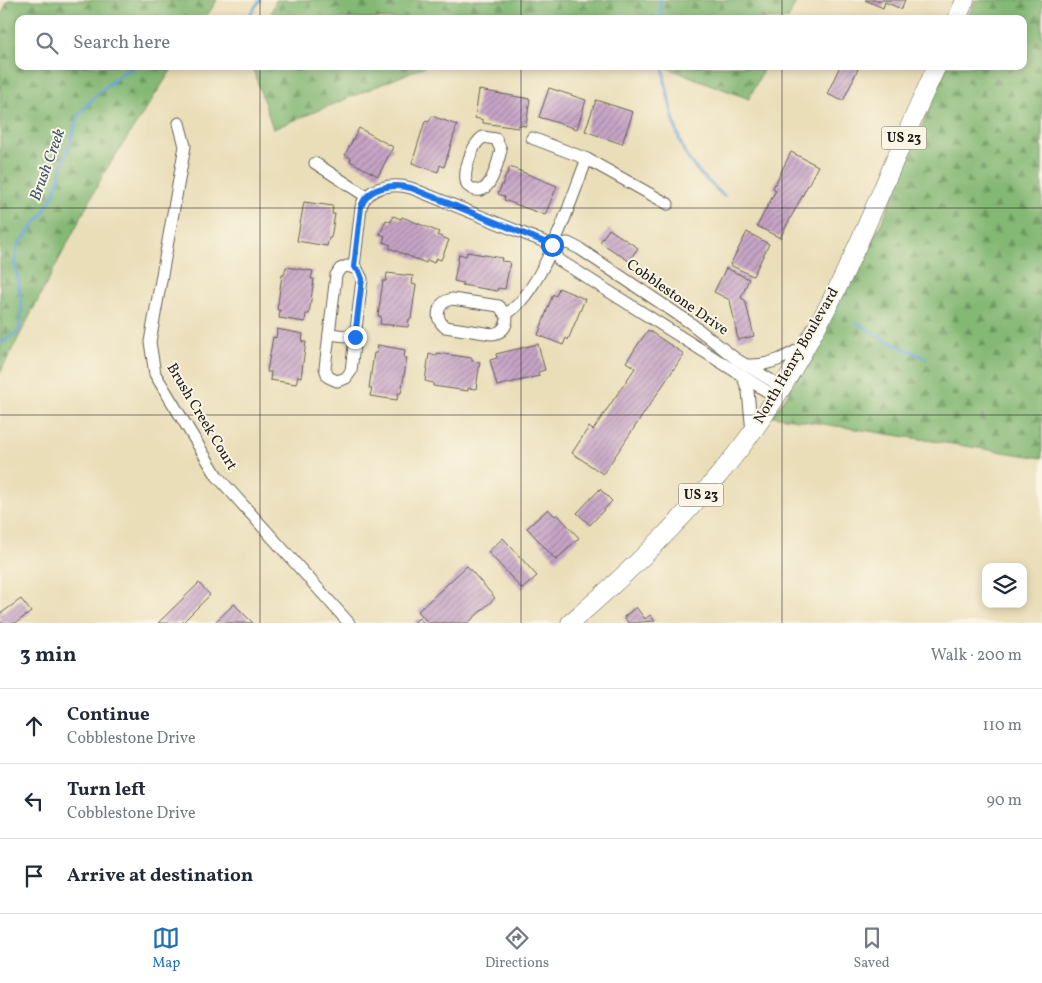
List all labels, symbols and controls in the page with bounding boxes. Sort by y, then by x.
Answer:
search box [15,15,1027,70]
icon: search [33,29,61,57]
text: Search here [73,30,170,56]
water label: Brush Creek [25,125,71,204]
road number: US 23 [882,126,926,150]
route start [541,234,564,257]
street label: Cobblestone Drive [622,255,732,341]
street label: North Henry Boulevard [749,284,845,428]
route end [344,326,367,349]
street label: Brush Creek Court [161,359,241,475]
road number: US 23 [678,484,724,506]
map controls [982,563,1027,608]
button: layers [982,563,1027,608]
text: 3 min [20,641,76,670]
text: Walk · 200 m [931,645,1022,667]
text: Continue [67,702,150,728]
icon: ahead [20,712,48,740]
text: 110 m [983,715,1022,737]
text: Cobblestone Drive [67,728,196,750]
text: Turn left [67,777,146,803]
icon: left [20,787,48,815]
text: 90 m [986,790,1022,812]
text: Cobblestone Drive [67,803,196,825]
icon: arrive [20,862,48,890]
text: Arrive at destination [67,863,253,889]
tab: Map [152,924,180,973]
tab: Directions [485,924,549,973]
tab: Saved [854,924,890,973]

